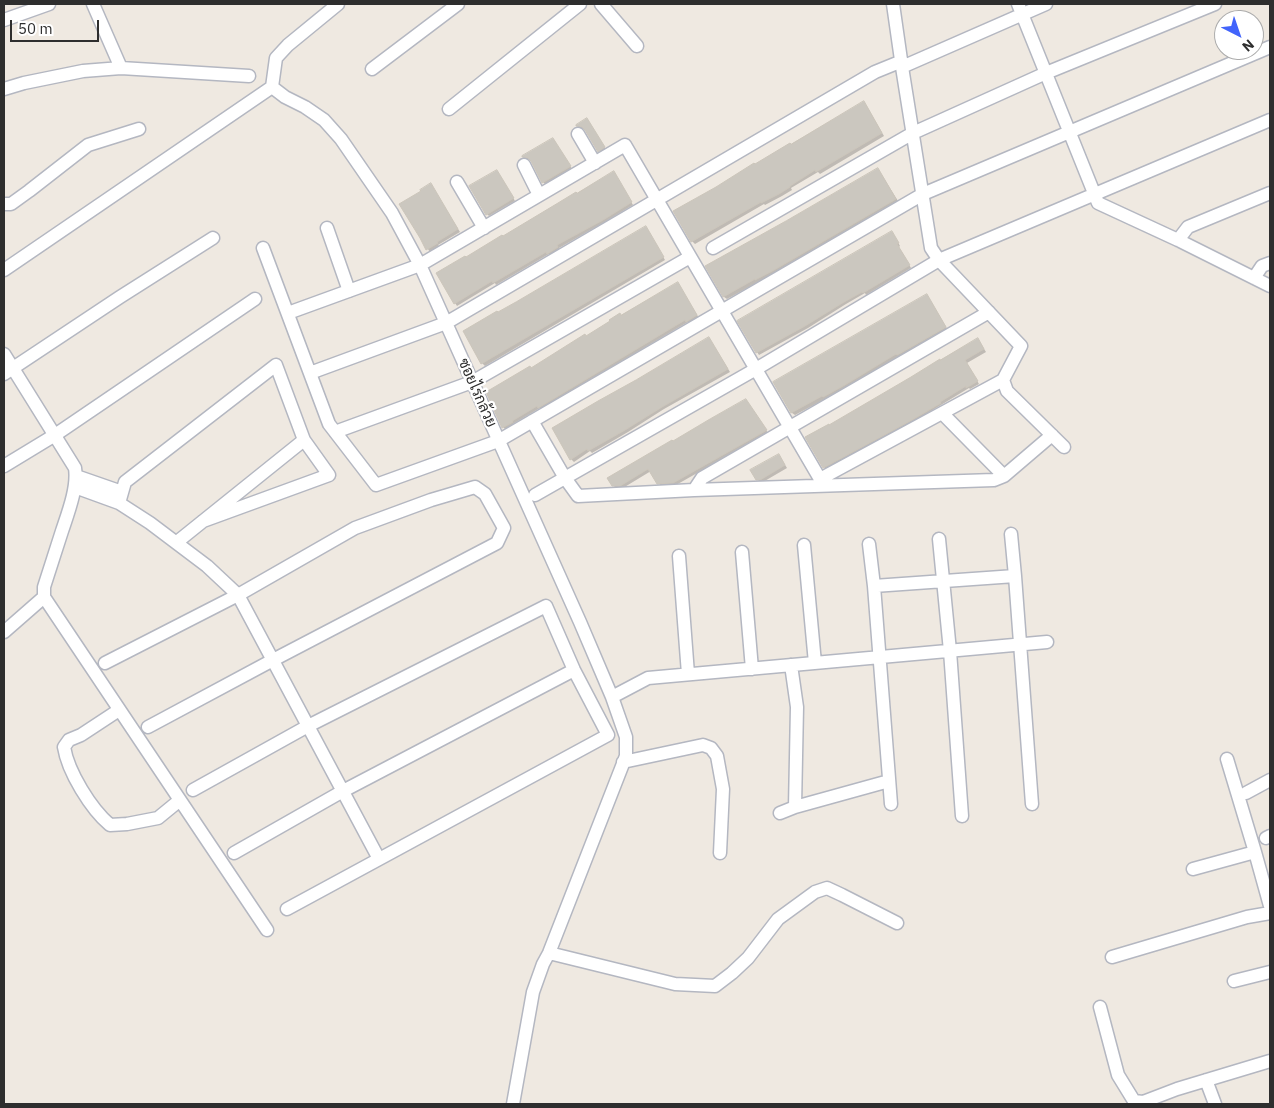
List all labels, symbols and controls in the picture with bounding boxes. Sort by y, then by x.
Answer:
scale bar [12,10,101,42]
north arrow [1214,10,1264,60]
text: 50 m [18,19,53,38]
text: N [1238,35,1258,56]
street label: ซอยไร่กล้วย [454,356,500,430]

